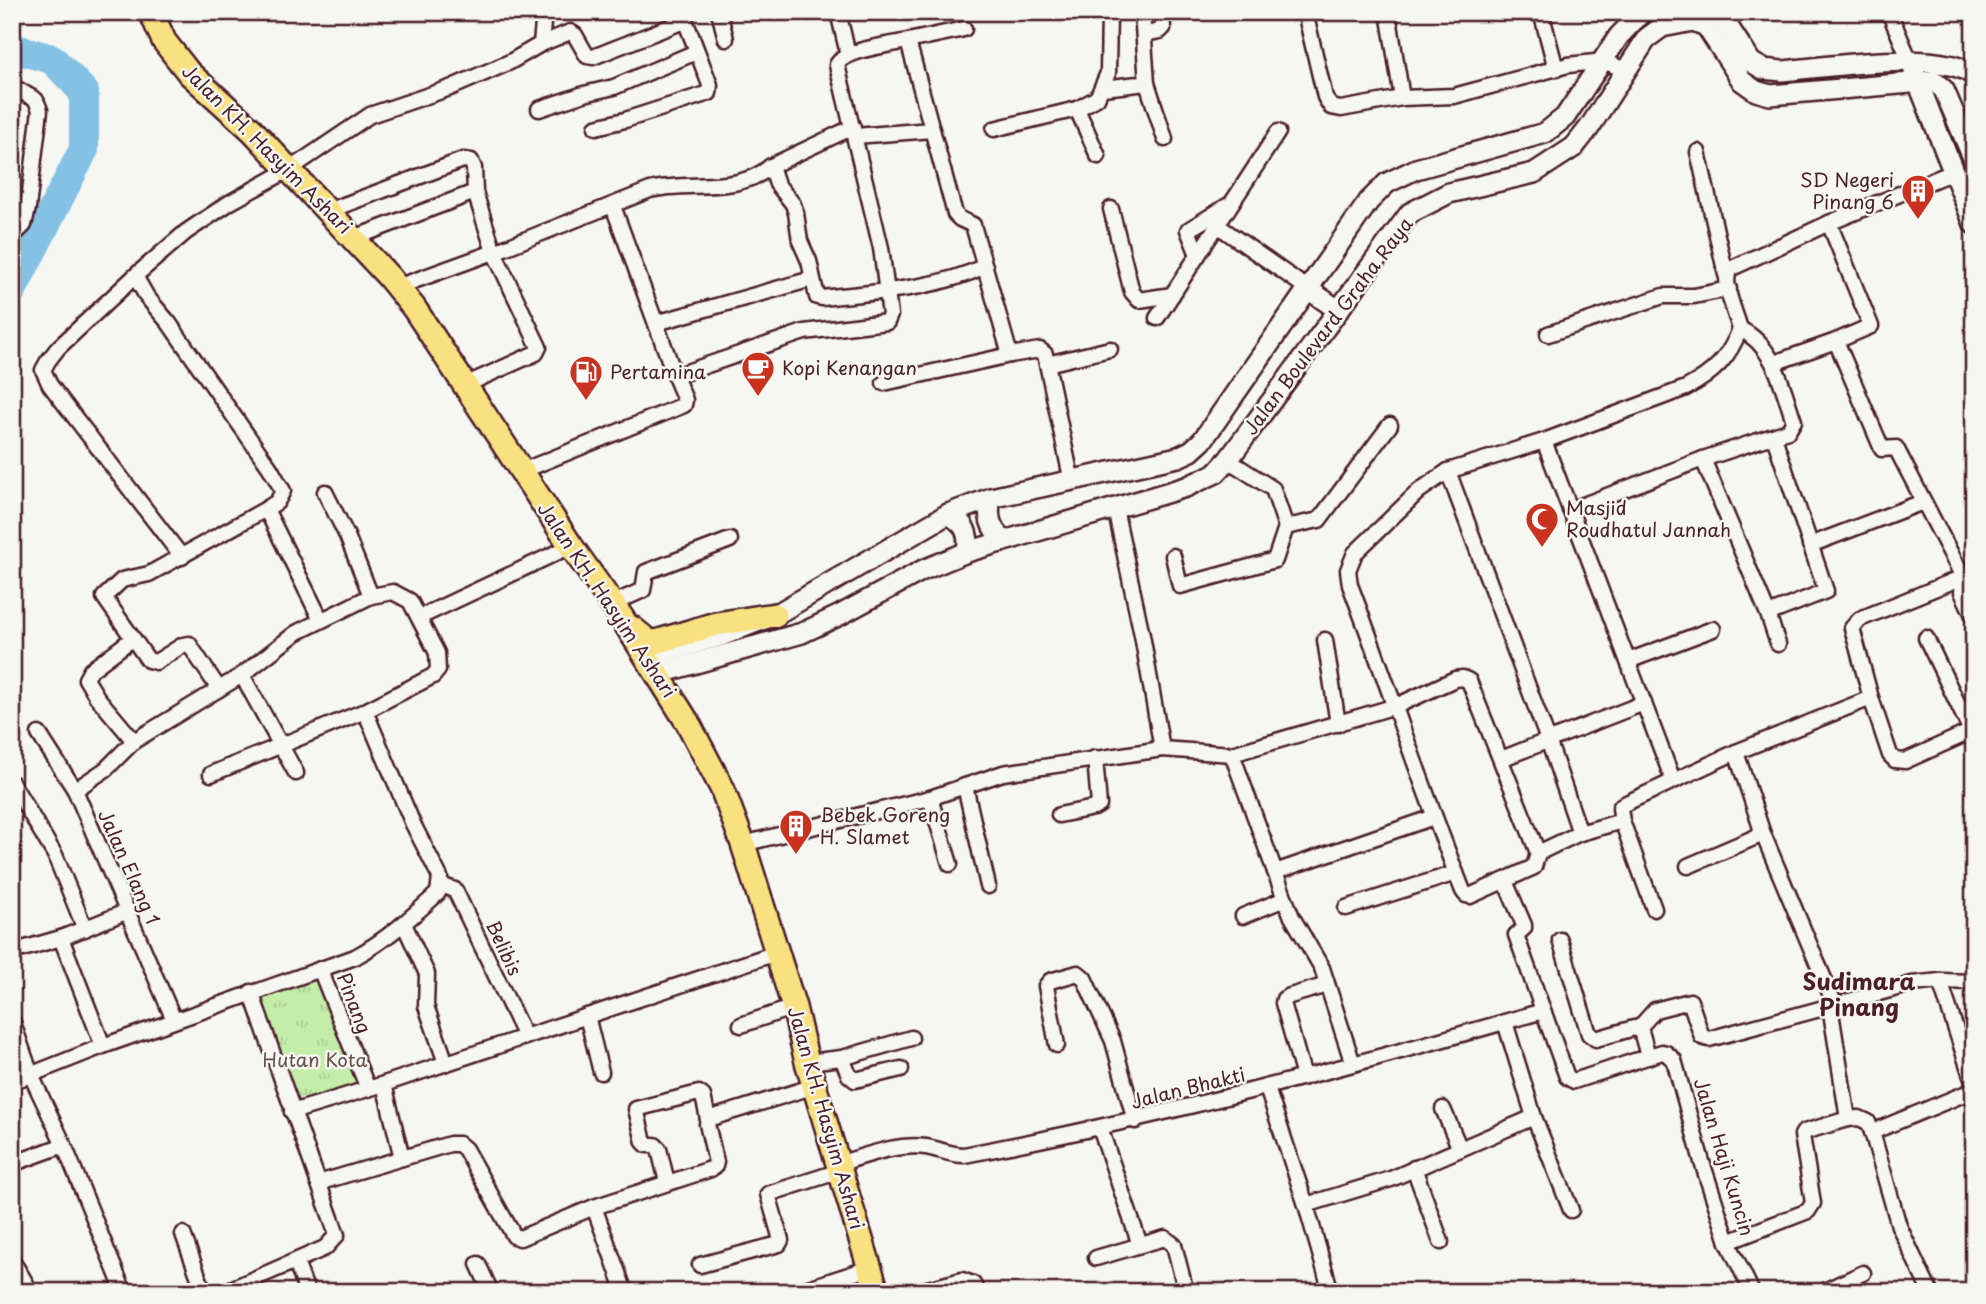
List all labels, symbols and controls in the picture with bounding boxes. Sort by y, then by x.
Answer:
street label: Jalan KH. Hasyim Ashari [176,57,359,240]
place label: SD Negeri Pinang 6 [1800,165,1894,215]
building icon: SD Negeri Pinang 6 [1899,172,1937,221]
street label: Jalan Boulevard Graha Raya [1236,210,1419,440]
cafe icon: Kopi Kenangan [739,349,777,398]
fuel station icon: Pertamina [567,353,605,402]
place label: Kopi Kenangan [782,353,917,381]
place label: Pertamina [610,357,706,385]
place label: Masjid Roudhatul Jannah [1566,493,1731,543]
street label: Jalan KH. Hasyim Ashari [532,496,684,703]
mosque icon: Masjid Roudhatul Jannah [1523,500,1561,549]
place label: Bebek Goreng H. Slamet [820,800,950,850]
street label: Jalan Elang 1 [92,805,168,929]
building icon: Bebek Goreng H. Slamet [777,807,815,856]
street label: Belibis [480,915,530,980]
district label: Sudimara Pinang [1803,963,1915,1024]
street label: Pinang [331,968,379,1037]
street label: Jalan KH. Hasyim Ashari [782,1003,872,1232]
park label: Hutan Kota [263,1045,368,1073]
street label: Jalan Bhakti [1128,1059,1248,1115]
street label: Jalan Haji Kuncin [1688,1074,1762,1239]

